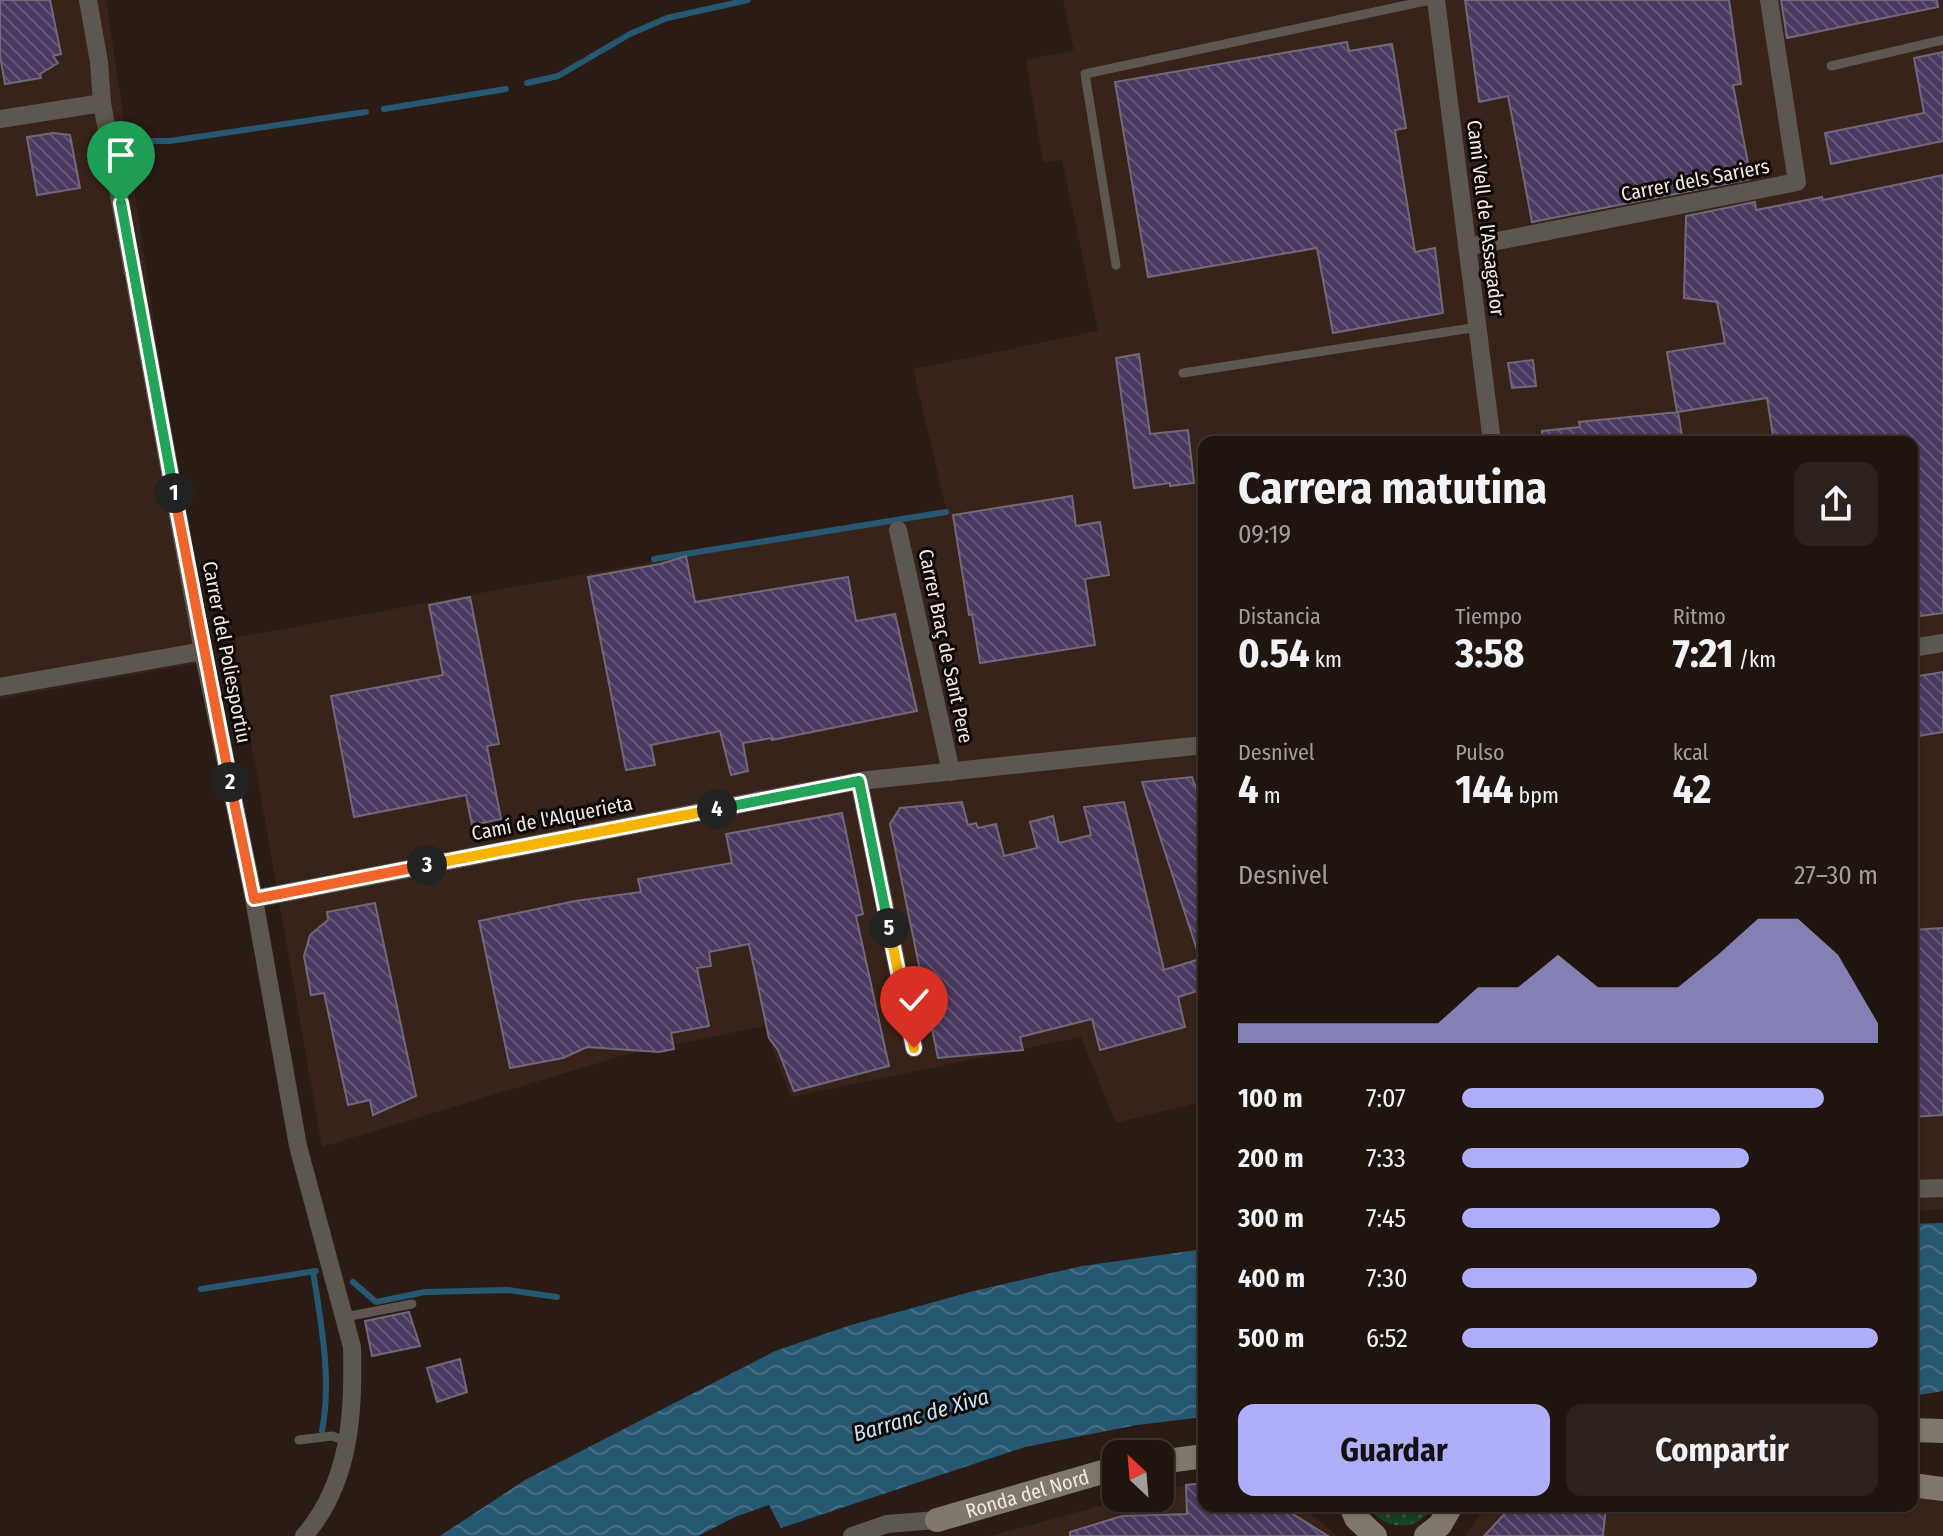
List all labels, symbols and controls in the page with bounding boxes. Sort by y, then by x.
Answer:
street label: Camí Vell de l'Assagador [1462,119,1510,317]
pin [87,121,155,203]
icon: arrive [99,133,143,177]
street label: Carrer dels Sariers [1619,154,1771,206]
text: Carrera matutina [1238,462,1547,515]
button: share [1794,462,1878,546]
pin: 1 [154,473,194,513]
text: 1 [169,479,179,506]
text: 09:19 [1238,519,1291,550]
street label: Carrer Braç de Sant Pere [914,547,978,745]
street label: Carrer del Poliesportiu [198,559,256,745]
text: Distancia [1238,603,1321,630]
text: Tiempo [1455,603,1522,630]
text: Ritmo [1673,603,1726,630]
text: 0.54 [1238,630,1310,678]
text: 3:58 [1455,630,1525,678]
text: 7:21 [1673,630,1734,678]
text: km [1310,646,1342,673]
text: /km [1734,646,1776,673]
text: Desnivel [1238,739,1315,766]
text: Pulso [1455,739,1505,766]
text: kcal [1673,739,1708,766]
pin: 2 [210,762,250,802]
text: 4 [1238,766,1259,814]
text: 144 [1455,766,1513,814]
text: 42 [1673,766,1711,814]
text: 2 [225,768,235,795]
text: m [1259,782,1281,809]
text: bpm [1513,782,1559,809]
pin: 4 [697,789,737,829]
street label: Camí de l'Alquerieta [469,791,635,845]
text: 4 [711,795,723,822]
pin: 3 [407,845,447,885]
text: 3 [422,851,432,878]
text: Desnivel [1238,860,1328,891]
text: 27–30 m [1794,860,1878,891]
pin: 5 [869,908,909,948]
text: 5 [884,914,894,941]
pin [880,966,948,1048]
icon: check [892,978,936,1022]
text: 100 m [1238,1083,1303,1114]
text: 7:07 [1366,1083,1406,1114]
text: 200 m [1238,1143,1304,1174]
text: 7:33 [1366,1143,1406,1174]
text: 300 m [1238,1203,1304,1234]
text: 7:45 [1366,1203,1406,1234]
text: 400 m [1238,1263,1305,1294]
text: 7:30 [1366,1263,1408,1294]
text: 500 m [1238,1323,1304,1354]
text: 6:52 [1366,1323,1408,1354]
water label: Barranc de Xiva [850,1383,992,1447]
button: Guardar [1238,1404,1550,1496]
button: Compartir [1566,1404,1878,1496]
north arrow [1102,1440,1174,1512]
map controls [1102,1440,1174,1512]
street label: Ronda del Nord [963,1464,1092,1523]

